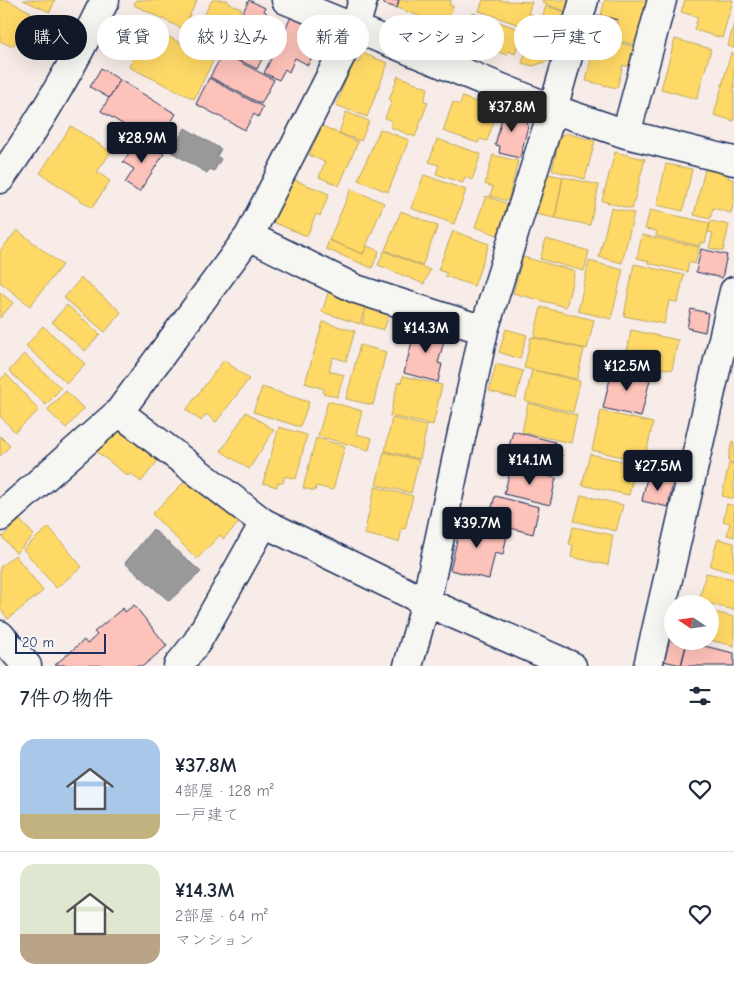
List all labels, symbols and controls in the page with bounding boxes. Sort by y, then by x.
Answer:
chip: 購入 [15,15,87,60]
chip: 賃貸 [97,15,169,60]
chip: 絞り込み [179,15,287,60]
chip: 新着 [297,15,369,60]
chip: マンション [379,15,504,60]
chip: 一戸建て [514,15,622,60]
pin: ¥37.8M [471,90,553,133]
text: ¥37.8M [489,98,535,116]
pin: ¥28.9M [101,121,183,164]
text: ¥28.9M [118,129,166,147]
pin: ¥14.3M [385,312,467,354]
text: ¥14.3M [403,319,449,337]
pin: ¥12.5M [586,350,668,392]
text: ¥12.5M [604,357,650,375]
pin: ¥14.1M [489,444,571,486]
pin: ¥27.5M [617,450,699,492]
text: ¥14.1M [508,451,552,469]
text: ¥27.5M [634,457,682,475]
pin: ¥39.7M [436,506,518,549]
text: ¥39.7M [453,514,501,532]
north arrow [664,595,719,650]
map controls [664,595,719,650]
scale bar [15,631,106,654]
text: 20 m [22,634,54,651]
icon: filters [686,682,714,710]
text: 7件の物件 [20,686,113,710]
text: ¥37.8M [175,753,237,777]
icon: home [60,759,120,819]
icon: heart [686,775,714,803]
text: 4部屋 · 128 m² [175,782,274,800]
text: 一戸建て [175,806,239,824]
text: ¥14.3M [175,878,234,902]
icon: home [60,884,120,944]
icon: heart [686,900,714,928]
text: 2部屋 · 64 m² [175,907,268,925]
text: マンション [175,931,254,949]

